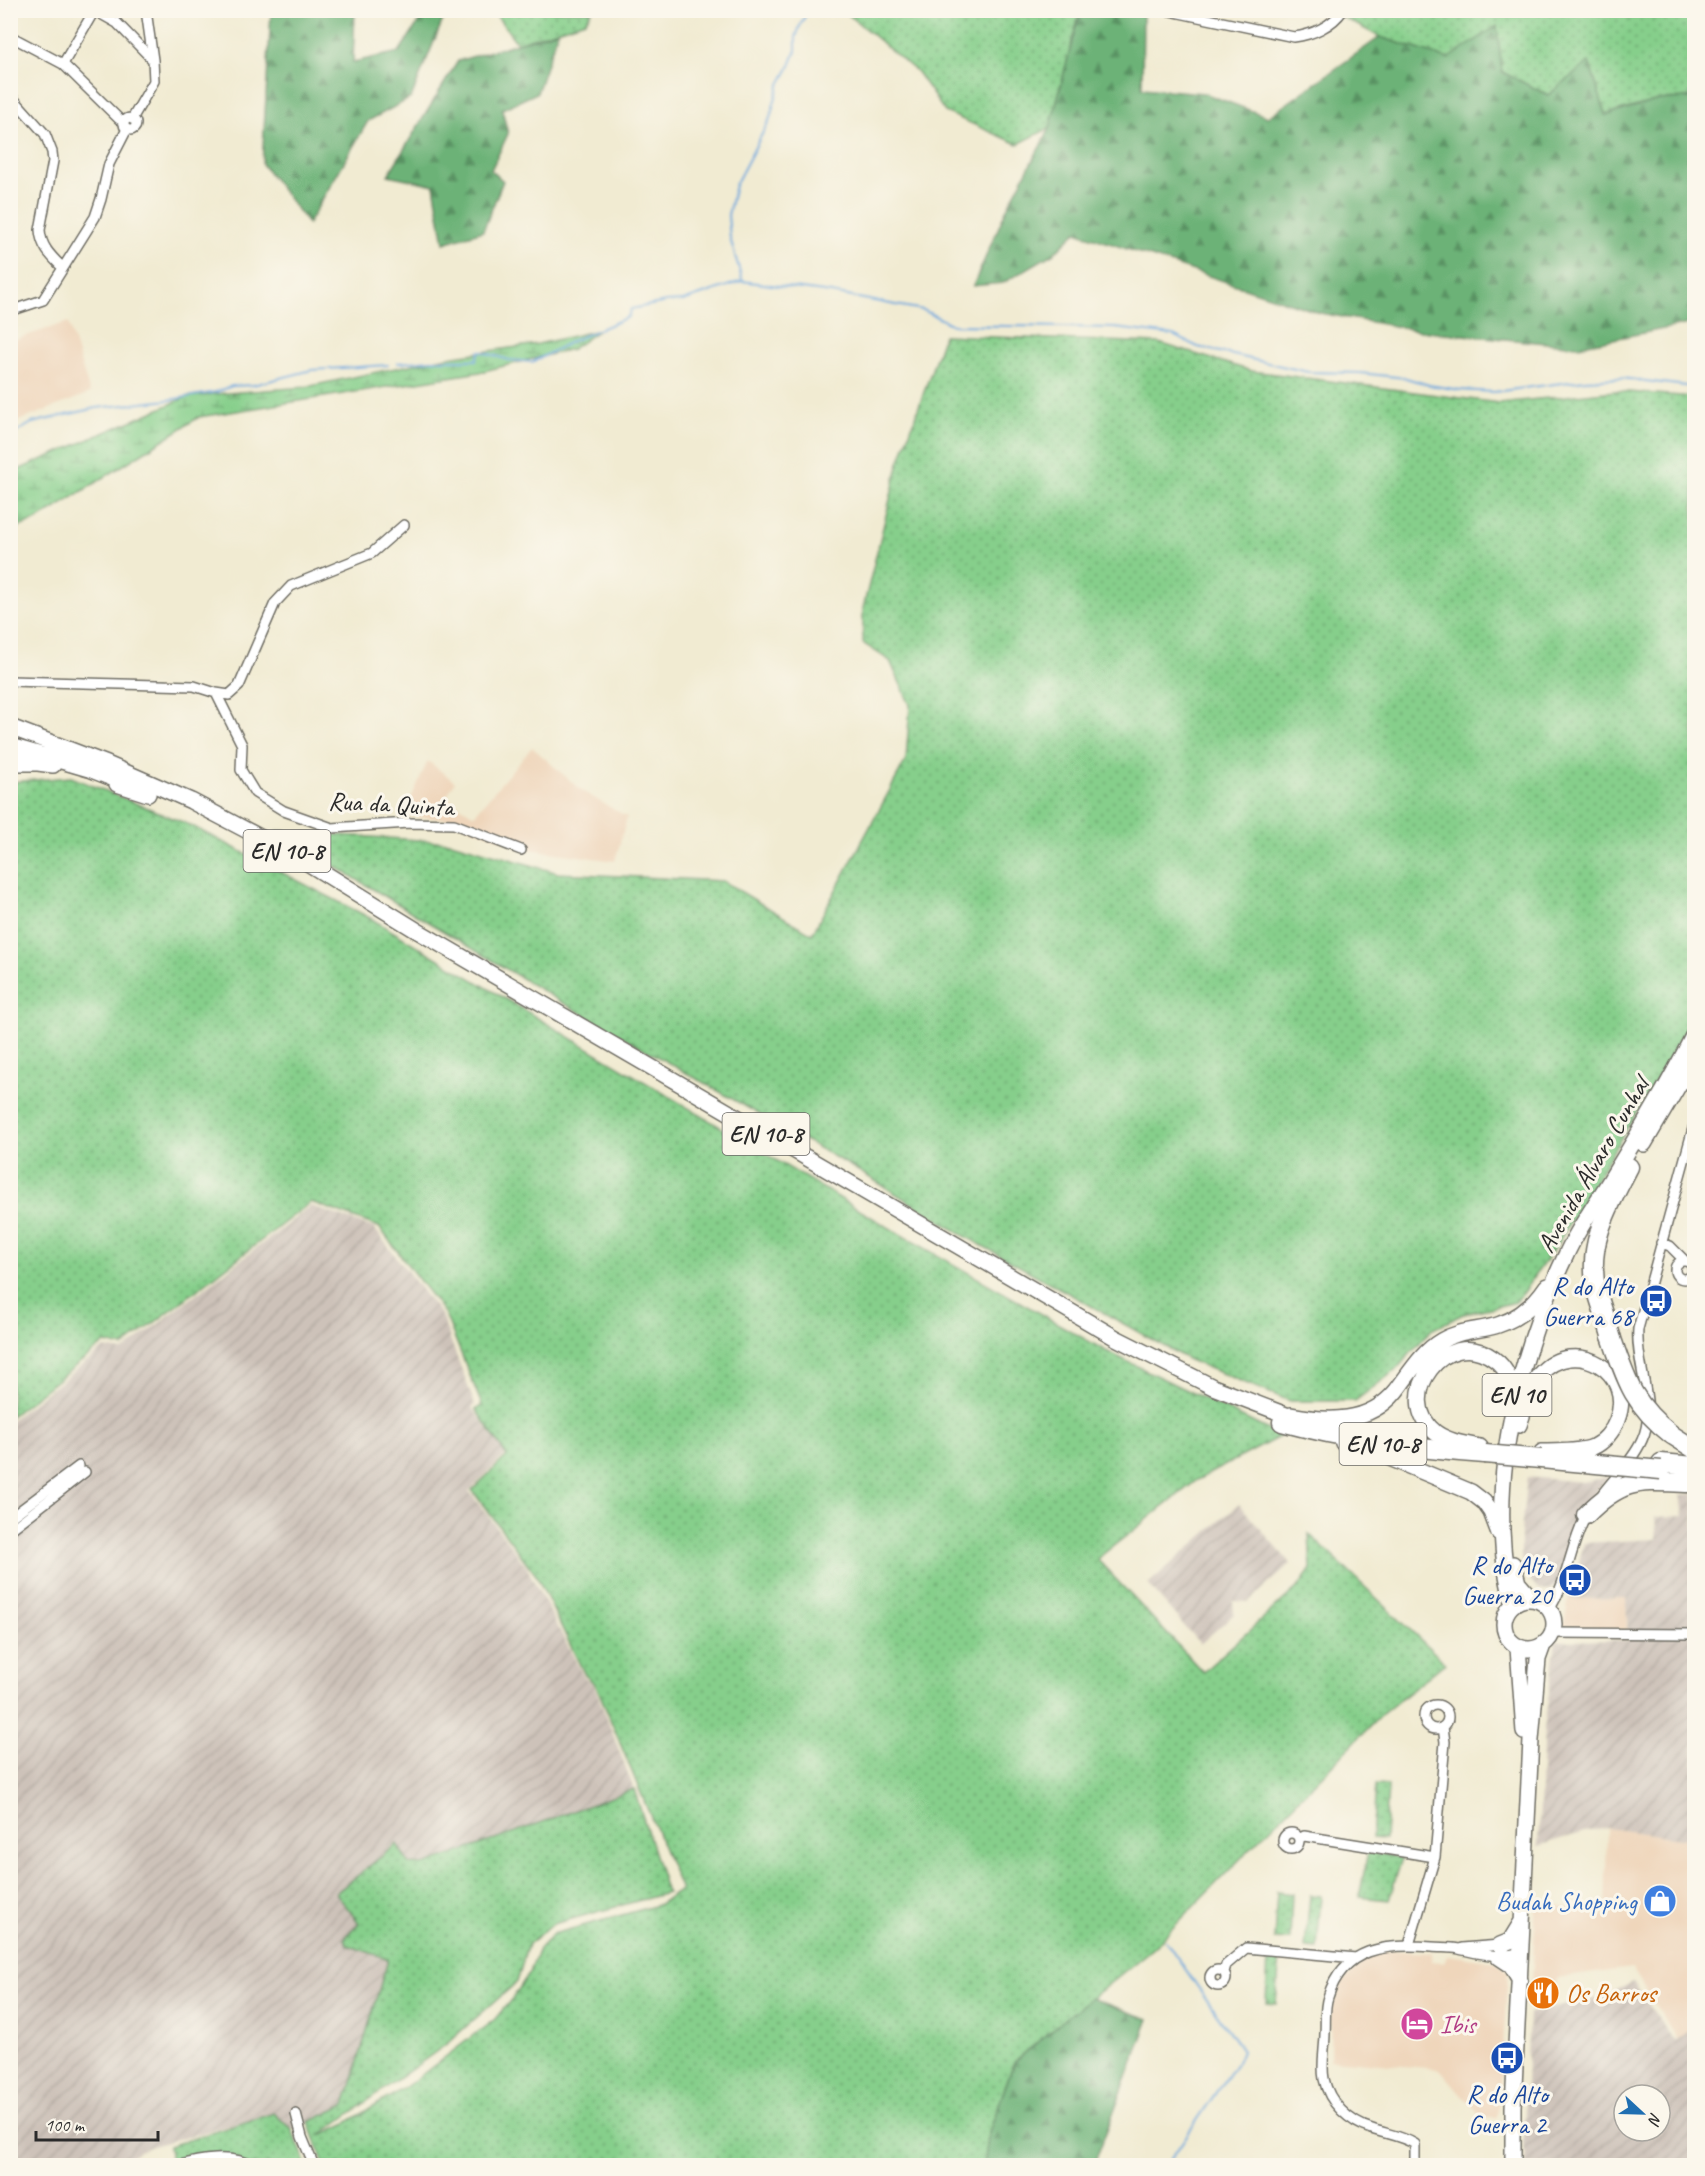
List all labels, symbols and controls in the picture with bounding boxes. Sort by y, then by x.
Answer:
street label: Rua da Quinta [328,784,457,824]
road number: EN 10-8 [244,830,330,872]
street label: Avenida Álvaro Cunhal [1529,1067,1659,1259]
road number: EN 10-8 [722,1113,810,1155]
place label: R do Alto Guerra 68 [1543,1270,1636,1333]
bus stop icon: R do Alto Guerra 68 [1638,1283,1674,1319]
road number: EN 10 [1482,1374,1552,1416]
road number: EN 10-8 [1340,1423,1426,1465]
place label: R do Alto Guerra 20 [1462,1549,1555,1612]
bus stop icon: R do Alto Guerra 20 [1557,1562,1593,1598]
shop icon: Budah Shopping [1642,1883,1678,1919]
place label: Budah Shopping [1496,1885,1639,1918]
restaurant icon: Os Barros [1525,1975,1561,2011]
place label: Os Barros [1566,1977,1658,2010]
hotel icon: Ibis [1399,2006,1435,2042]
place label: Ibis [1440,2008,1478,2041]
bus stop icon: R do Alto Guerra 2 [1489,2040,1525,2076]
place label: R do Alto Guerra 2 [1466,2078,1550,2141]
north arrow [1612,2083,1672,2143]
scale bar [36,2104,158,2142]
text: N [1643,2110,1666,2129]
text: 100 m [45,2114,86,2136]

